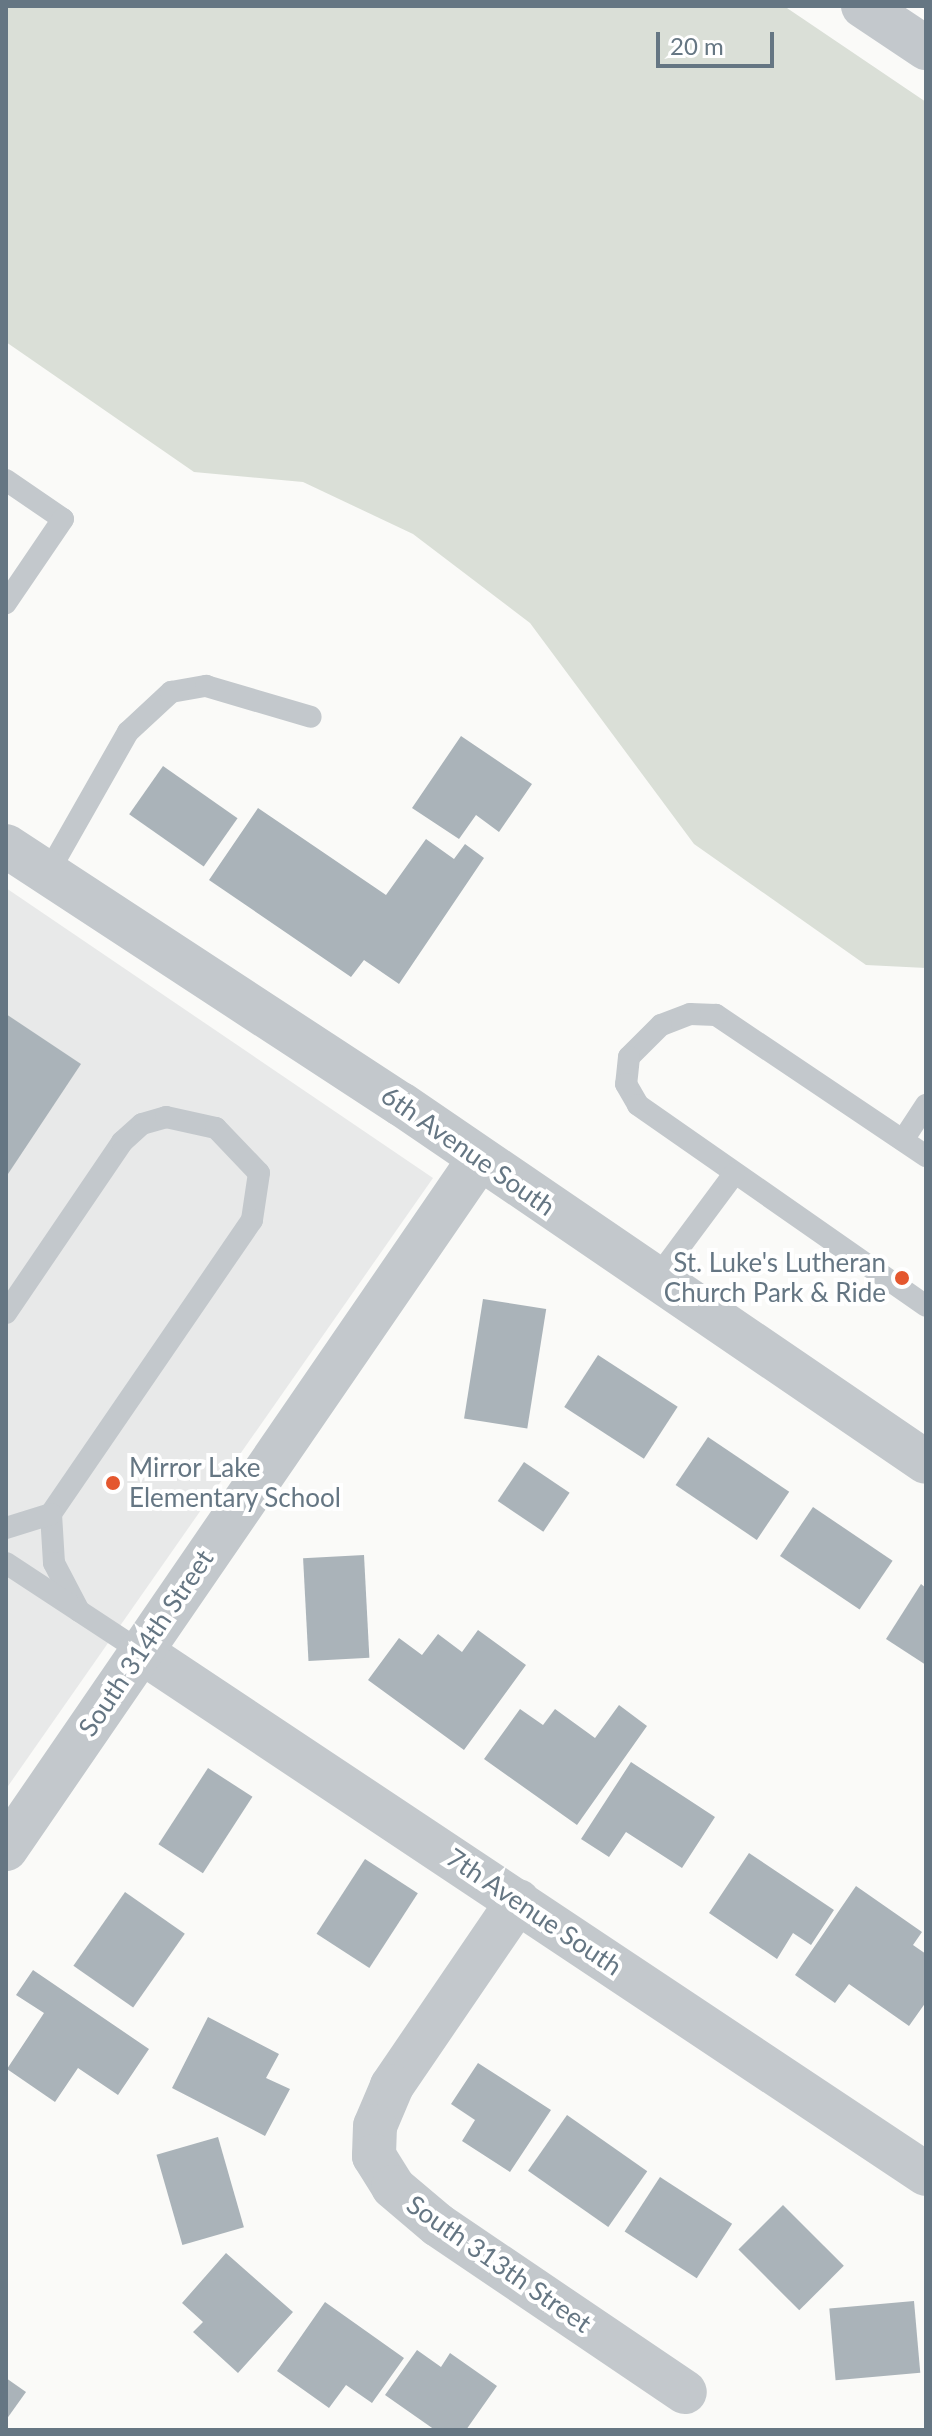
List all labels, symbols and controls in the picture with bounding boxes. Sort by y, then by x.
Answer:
scale bar [660,16,778,66]
text: 20 m [670,31,724,60]
street label: 6th Avenue South [375,1079,561,1223]
place label: St. Luke's Lutheran Church Park & Ride [664,1247,886,1308]
marker: St. Luke's Lutheran Church Park & Ride [893,1269,911,1287]
place label: Mirror Lake Elementary School [129,1452,342,1514]
marker: Mirror Lake Elementary School [104,1474,122,1492]
street label: South 314th Street [72,1544,220,1742]
street label: 7th Avenue South [440,1842,628,1982]
street label: South 313th Street [401,2189,597,2339]

